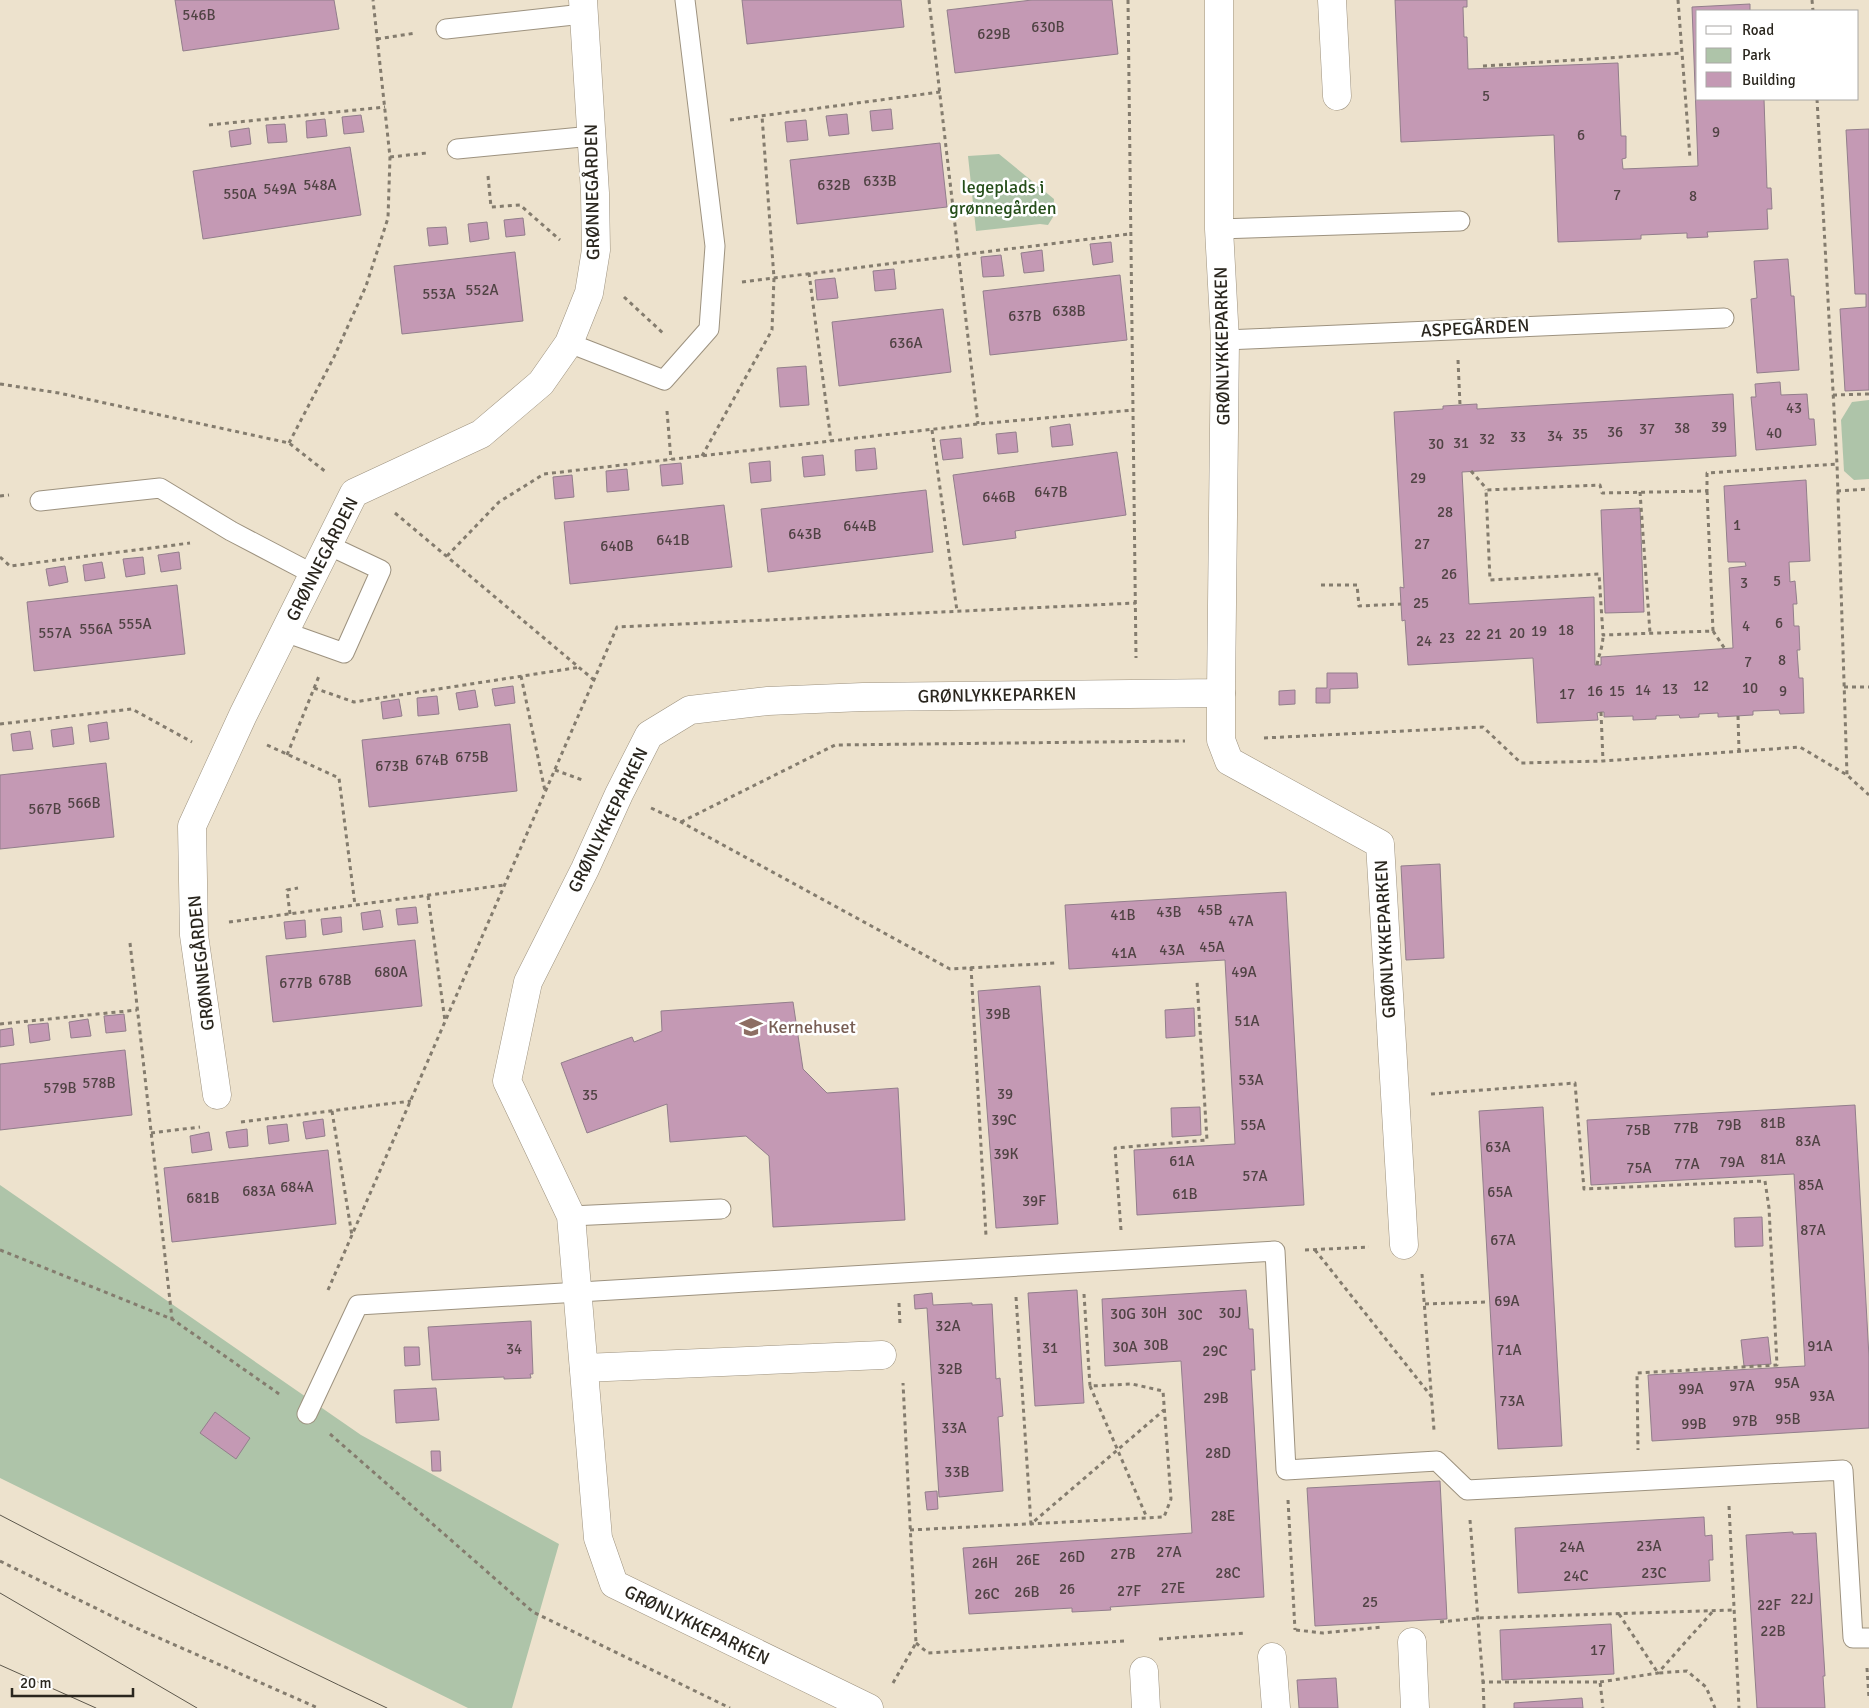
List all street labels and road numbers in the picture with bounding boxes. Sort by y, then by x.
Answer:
street label: GRØNNEGÅRDEN [580,124,604,260]
street label: GRØNLYKKEPARKEN [1210,266,1234,426]
street label: ASPEGÅRDEN [1420,314,1530,342]
street label: GRØNNEGÅRDEN [281,493,363,625]
street label: GRØNLYKKEPARKEN [917,683,1077,707]
street label: GRØNLYKKEPARKEN [563,744,653,896]
street label: GRØNLYKKEPARKEN [1370,859,1400,1019]
street label: GRØNNEGÅRDEN [183,894,219,1032]
street label: GRØNLYKKEPARKEN [621,1580,773,1670]

